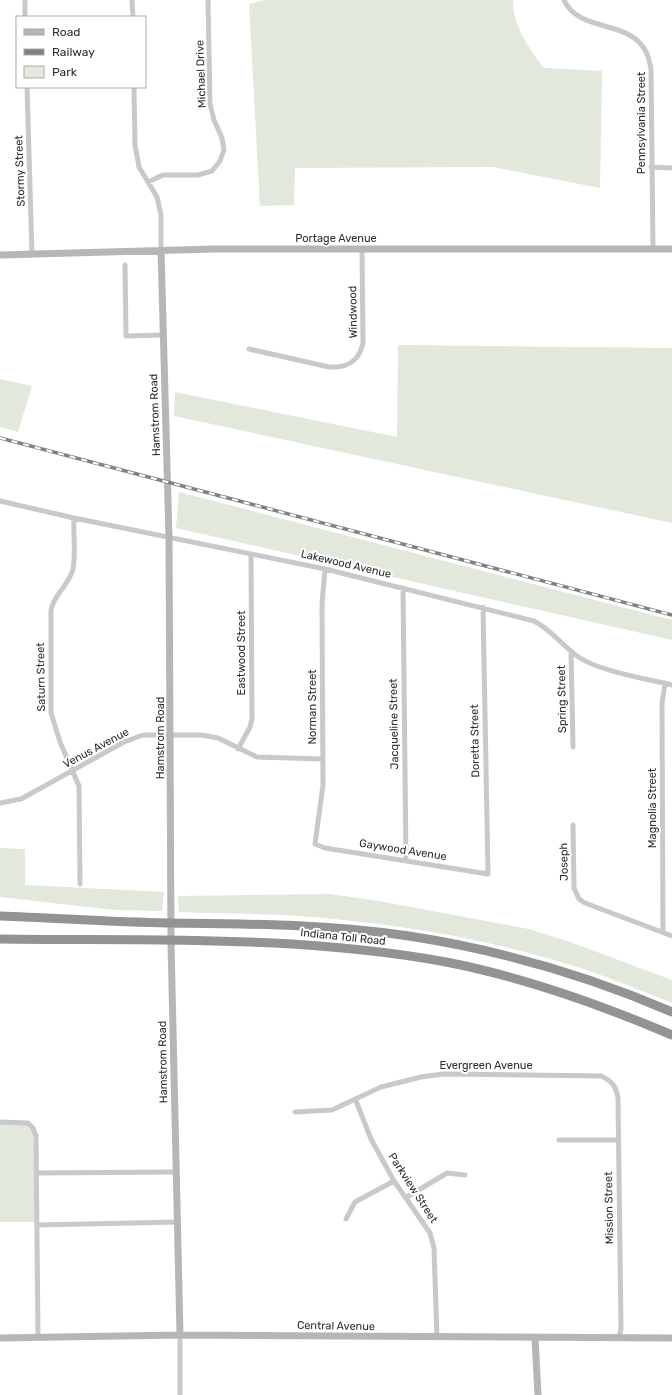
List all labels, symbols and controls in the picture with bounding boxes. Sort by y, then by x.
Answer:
legend [16,16,146,88]
text: Road [52,25,80,39]
street label: Michael Drive [193,40,209,108]
text: Railway [52,45,95,59]
text: Park [52,65,78,79]
street label: Pennsylvania Street [635,71,648,174]
street label: Stormy Street [12,134,28,207]
street label: Portage Avenue [295,232,377,245]
street label: Windwood [346,286,360,338]
street label: Hamstrom Road [147,374,163,456]
street label: Lakewood Avenue [299,547,393,581]
street label: Eastwood Street [235,610,248,695]
street label: Saturn Street [34,642,48,712]
street label: Spring Street [555,664,569,733]
street label: Norman Street [306,669,319,745]
street label: Jacqueline Street [387,678,401,770]
street label: Hamstrom Road [154,697,167,779]
street label: Doretta Street [468,704,482,778]
street label: Venus Avenue [61,725,131,771]
street label: Magnolia Street [646,767,659,848]
street label: Gaywood Avenue [358,837,448,863]
street label: Joseph [557,843,571,881]
street label: Indiana Toll Road [300,926,386,948]
street label: Hamstrom Road [156,1021,170,1103]
street label: Evergreen Avenue [439,1059,533,1072]
street label: Parkview Street [386,1151,441,1226]
street label: Mission Street [602,1171,616,1244]
street label: Central Avenue [297,1319,375,1333]

